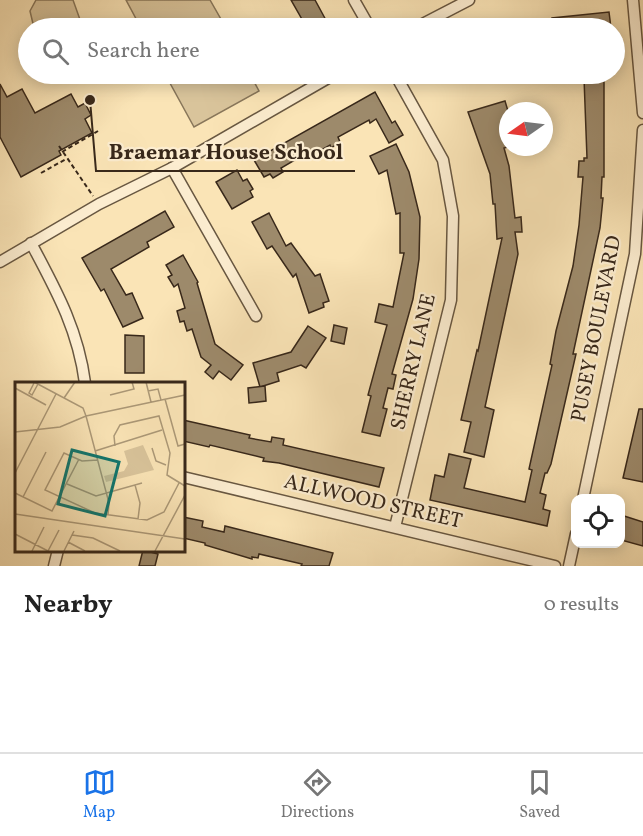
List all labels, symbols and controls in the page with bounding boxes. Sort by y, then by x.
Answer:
search box [18,18,625,84]
icon: search [39,35,72,68]
text: Search here [87,36,200,67]
north arrow [499,102,553,156]
callout: Braemar House School [96,131,355,171]
text: Braemar House School [109,138,343,169]
street label: PUSEY BOULEVARD [565,233,629,425]
street label: SHERRY LANE [384,291,444,433]
inset map [15,382,184,551]
street label: ALLWOOD STREET [281,467,465,537]
map controls [571,494,625,548]
button: locate [571,494,625,548]
text: Nearby [24,587,113,623]
text: 0 results [544,591,619,619]
tab: Map [83,766,116,824]
tab: Directions [281,766,354,824]
tab: Saved [519,766,560,824]

